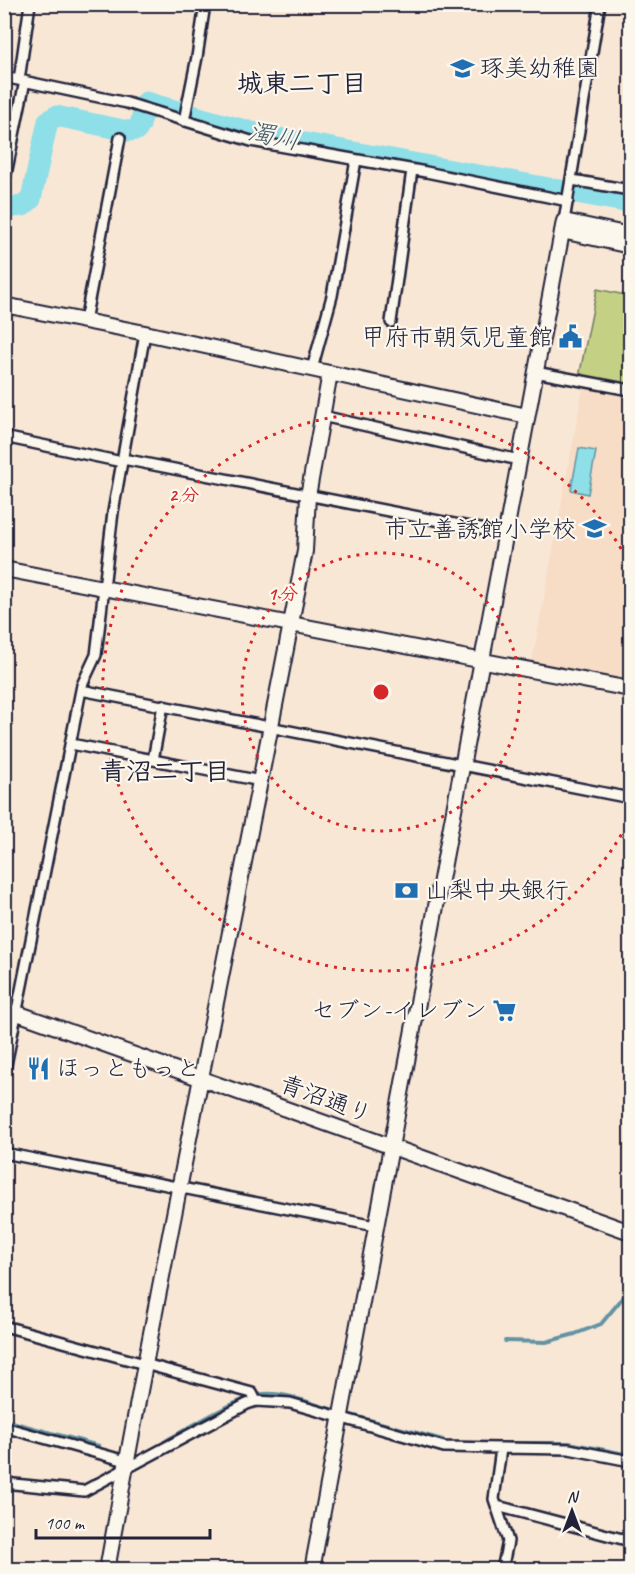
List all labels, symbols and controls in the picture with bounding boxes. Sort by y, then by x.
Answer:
place label: 琢美幼稚園 [480,53,600,83]
school or university icon: 琢美幼稚園 [449,55,475,81]
district label: 城東二丁目 [237,67,367,100]
water label: 濁川 [245,114,303,158]
place label: 甲府市朝気児童館 [361,322,553,352]
public building icon: 甲府市朝気児童館 [558,324,584,350]
text: 2 分 [169,484,199,506]
place label: 市立善誘館小学校 [384,514,576,544]
school or university icon: 市立善誘館小学校 [581,516,607,542]
text: 1 分 [268,583,298,605]
centre of rings [371,682,391,702]
district label: 青沼二丁目 [100,755,230,788]
place label: 山梨中央銀行 [425,875,569,905]
bank icon: 山梨中央銀行 [394,877,420,903]
place label: セブン-イレブン [311,995,487,1025]
supermarket icon: セブン-イレブン [492,997,518,1023]
place label: ほっともっと [56,1053,200,1083]
restaurant icon: ほっともっと [25,1055,51,1081]
street label: 青沼通り [276,1068,376,1130]
north arrow [542,1481,602,1541]
text: N [567,1487,580,1507]
scale bar [36,1502,210,1540]
text: 100 m [45,1512,86,1534]

